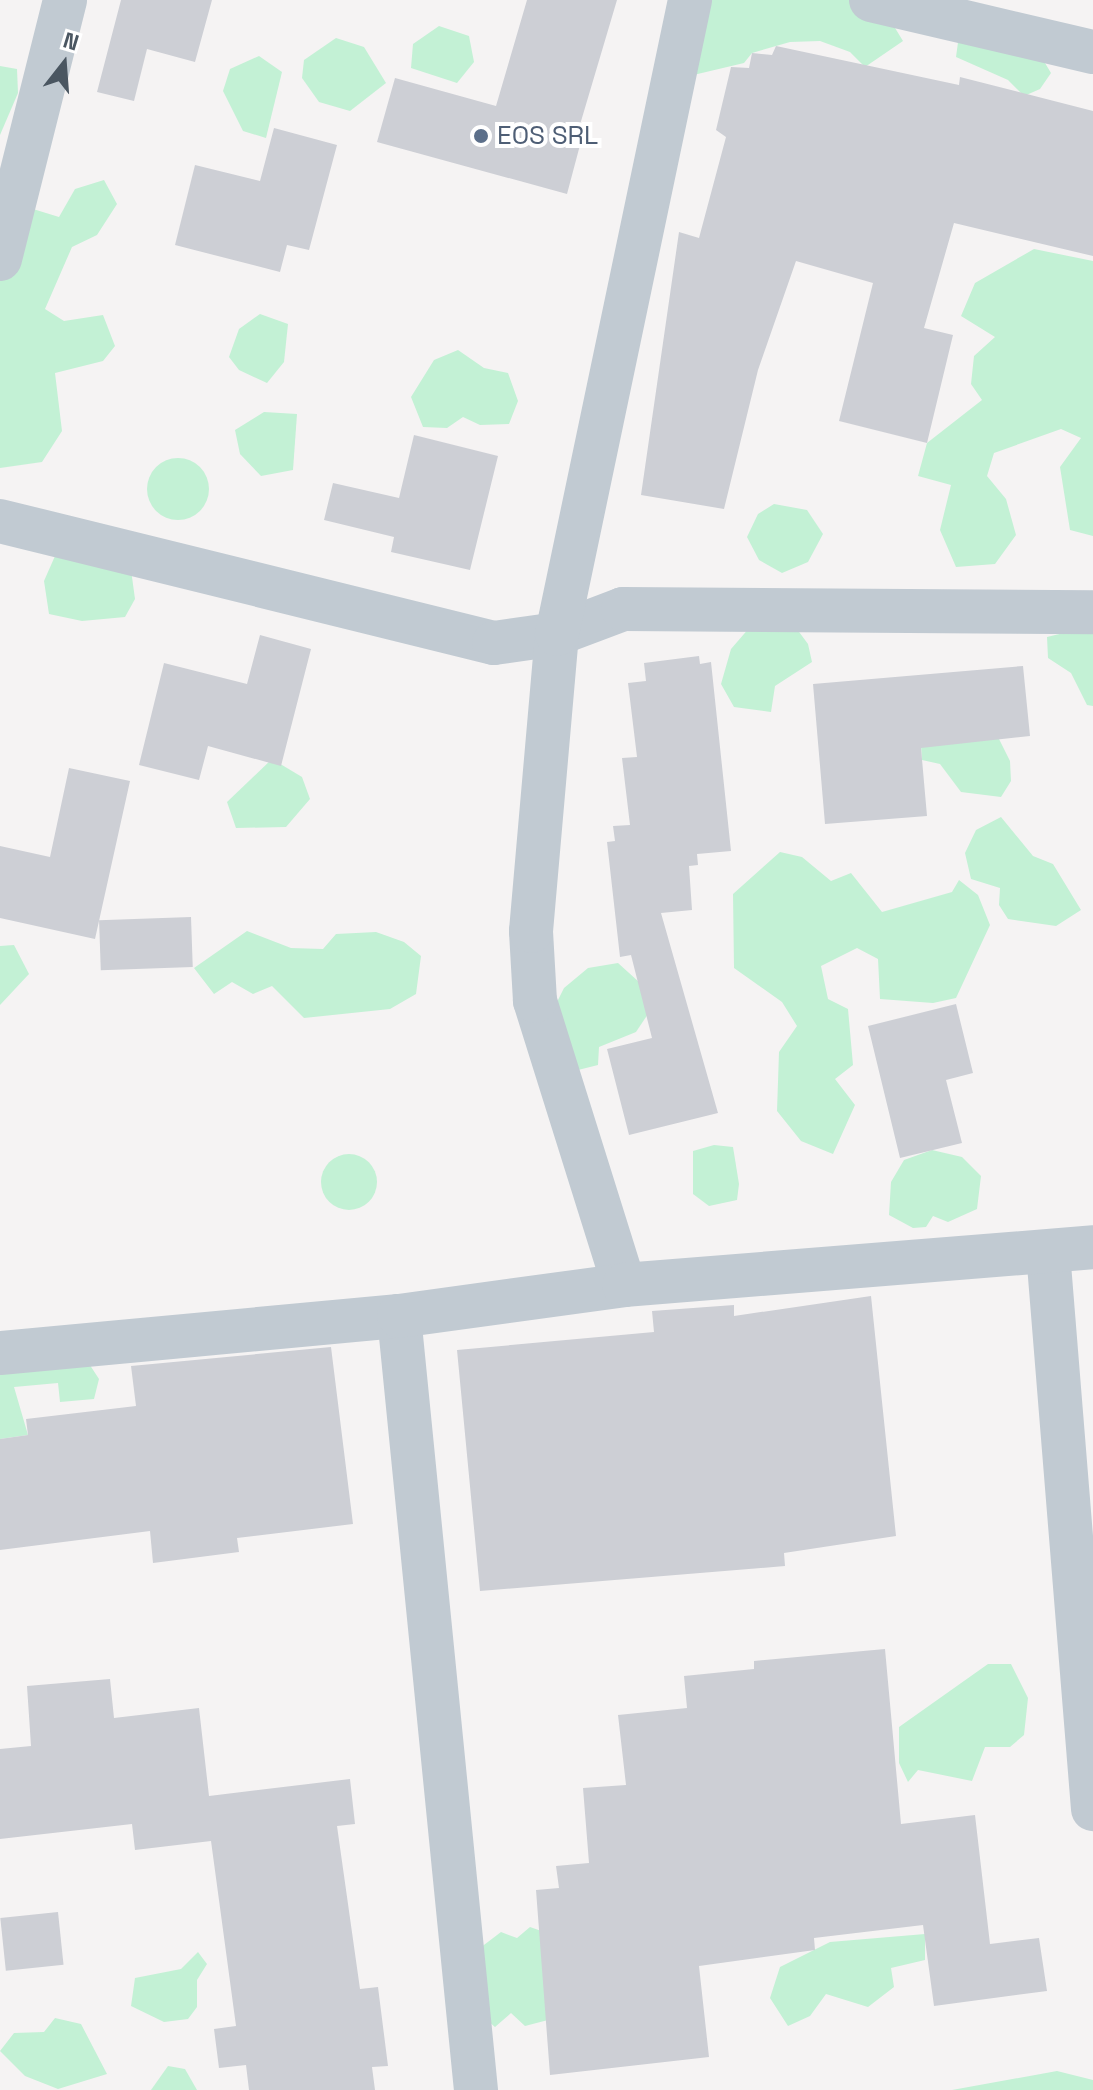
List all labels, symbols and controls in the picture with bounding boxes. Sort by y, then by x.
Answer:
north arrow [24,24,104,104]
text: N [60,26,82,57]
place label: EOS SRL [497,120,598,152]
marker: EOS SRL [472,127,490,145]

